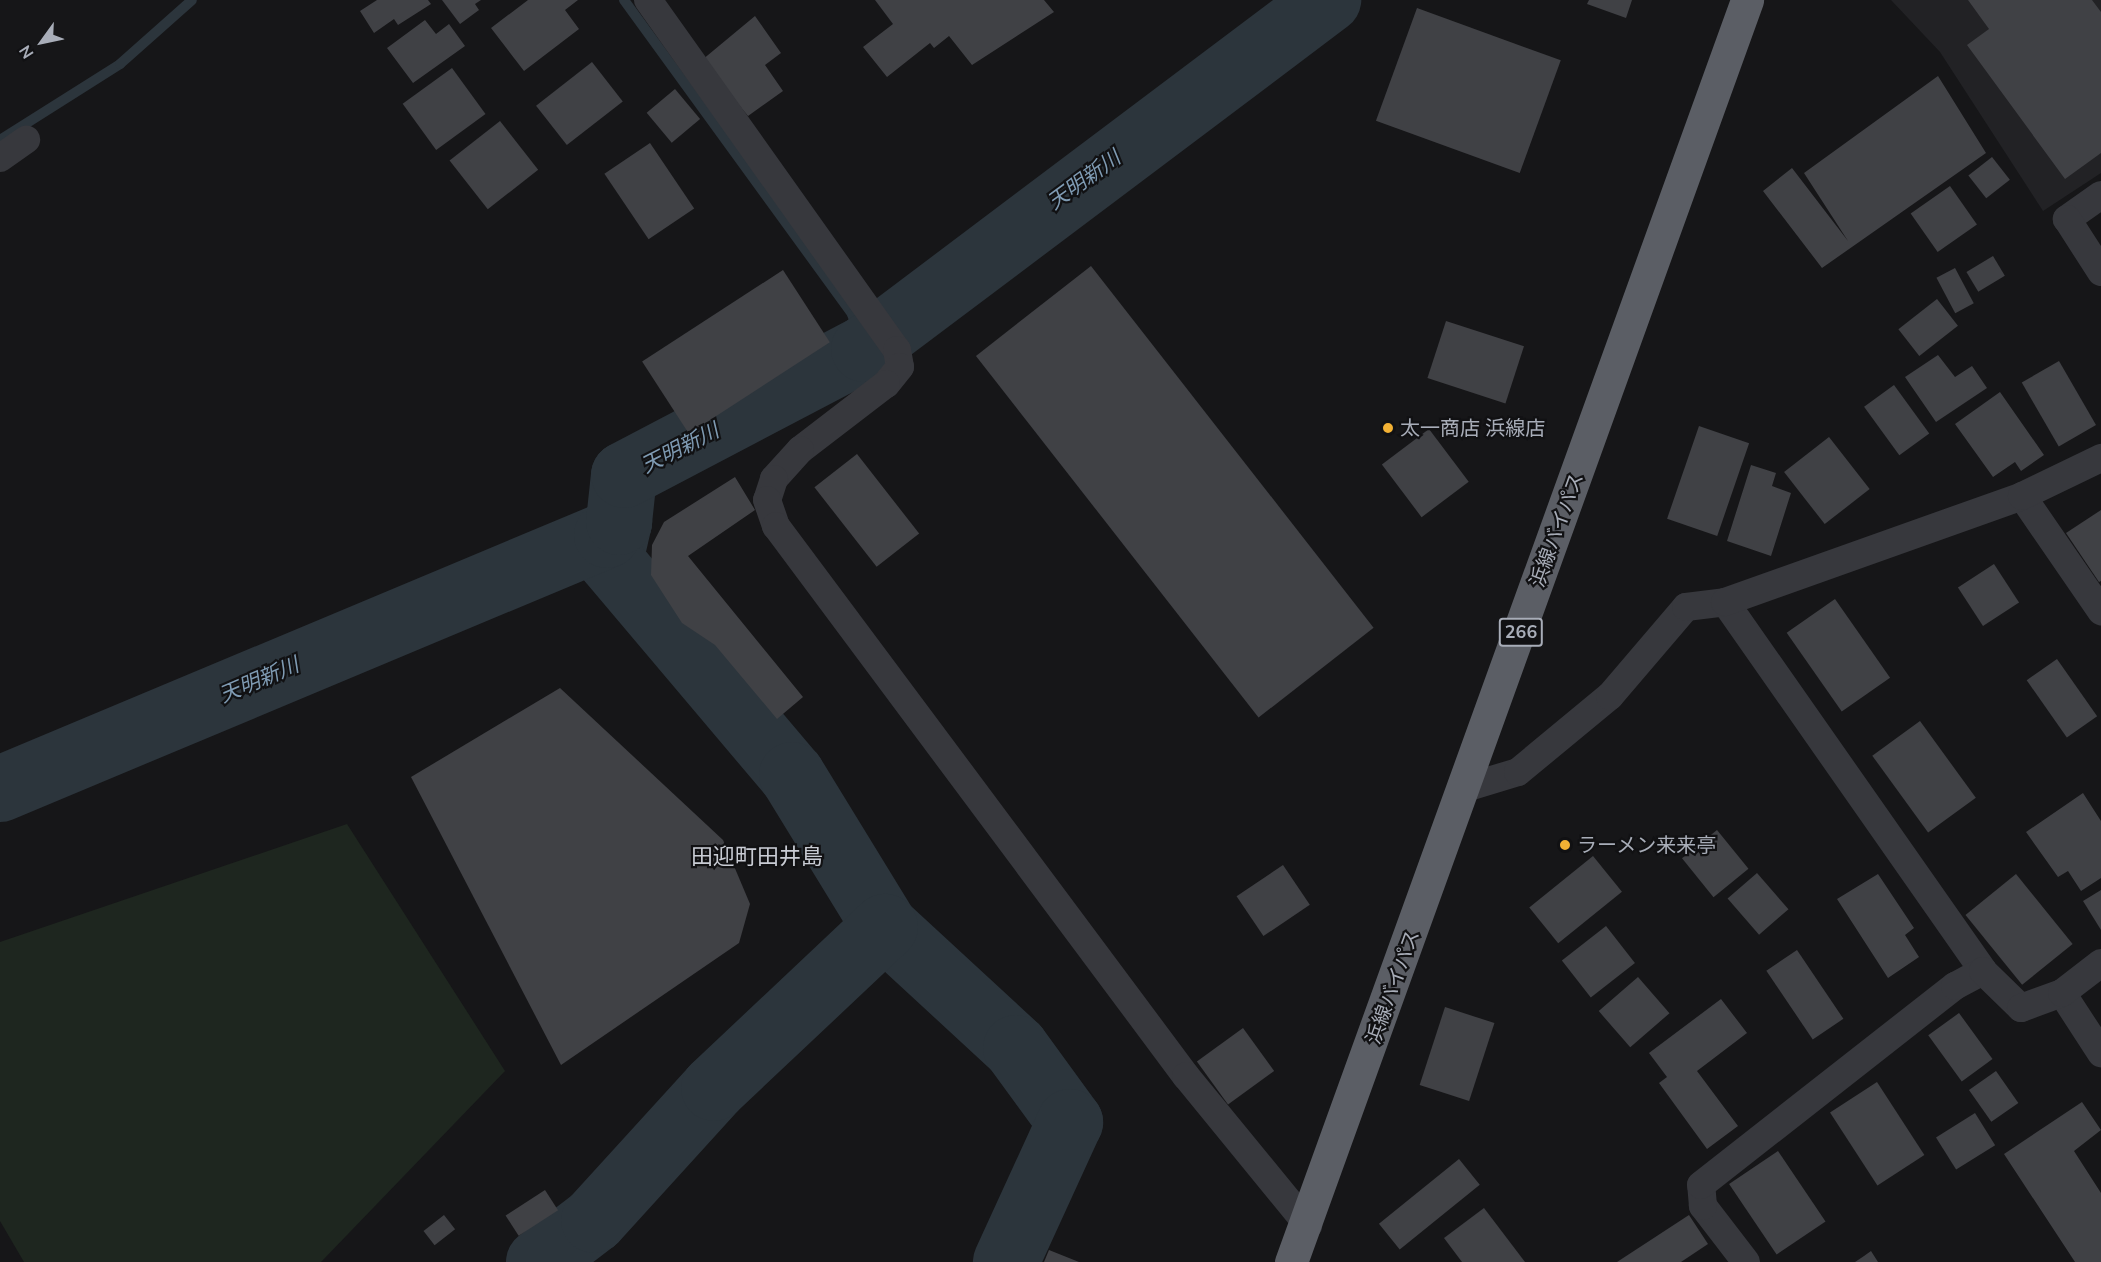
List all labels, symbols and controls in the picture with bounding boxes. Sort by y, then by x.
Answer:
north arrow [12,12,72,72]
text: N [14,41,39,63]
water label: 天明新川 [1043,145,1125,215]
place label: 太一商店 浜線店 [1400,416,1545,440]
water label: 天明新川 [637,418,723,478]
marker: 太一商店 浜線店 [1381,421,1395,435]
street label: 浜線バイパス [1525,470,1589,590]
road number: 266 [1498,617,1544,647]
water label: 天明新川 [215,652,303,708]
place label: ラーメン来来亭 [1577,833,1717,857]
marker: ラーメン来来亭 [1558,838,1572,852]
district label: 田迎町田井島 [691,845,823,871]
street label: 浜線バイパス [1361,927,1425,1047]

